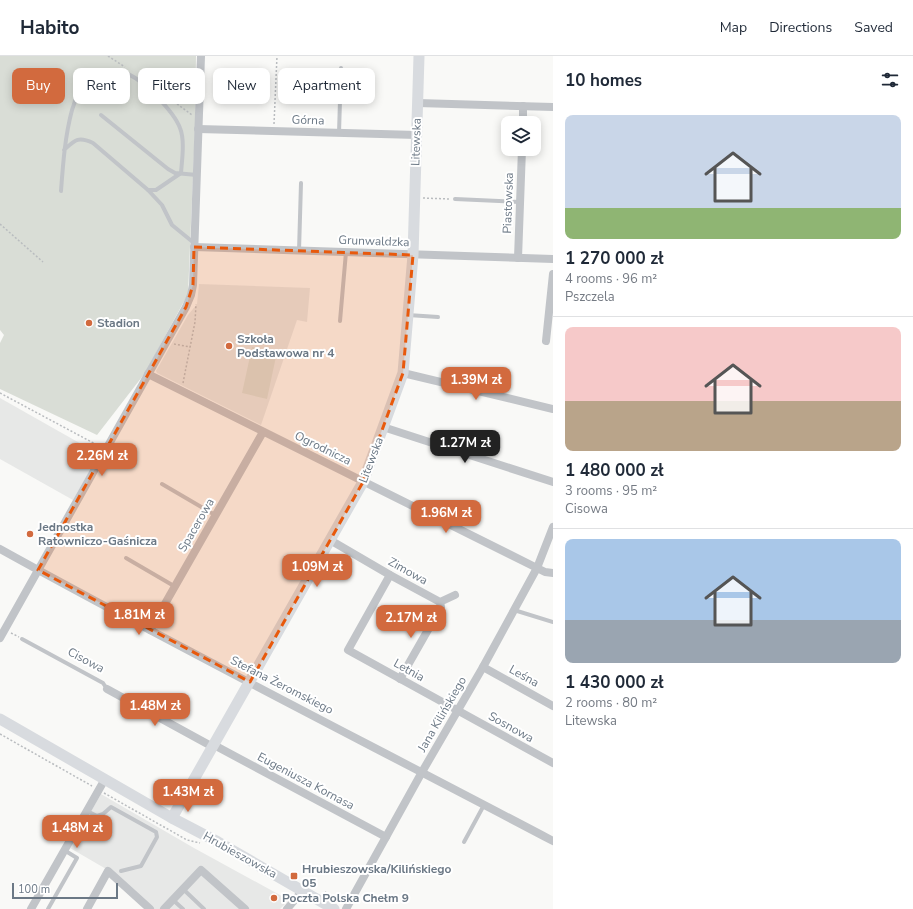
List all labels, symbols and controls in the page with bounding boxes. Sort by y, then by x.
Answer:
text: Habito [20,15,79,41]
text: Map [720,18,747,37]
text: Directions [769,18,832,37]
text: Saved [854,18,893,37]
chip: Buy [12,68,65,104]
chip: Rent [73,68,130,104]
chip: Filters [138,68,205,104]
chip: New [213,68,270,104]
chip: Apartment [278,68,375,104]
text: 10 homes [565,69,642,92]
icon: filters [879,69,901,91]
street label: Górna [291,111,325,129]
map controls [501,116,541,156]
button: layers [501,116,541,156]
street label: Litewska [407,118,425,166]
icon: home [697,141,769,213]
street label: Piastowska [499,172,517,234]
street label: Grunwaldzka [338,232,410,250]
text: 1 270 000 zł [565,247,664,270]
text: 4 rooms · 96 m² [565,270,657,288]
text: Pszczela [565,288,615,306]
place label: Stadion [97,315,140,331]
marker: Stadion [84,318,94,328]
place label: Szkoła Podstawowa nr 4 [237,331,335,361]
marker: Szkoła Podstawowa nr 4 [224,341,234,351]
icon: home [697,353,769,425]
pin: 1.39M zł [435,367,517,401]
text: 1.39M zł [450,371,502,389]
street label: Ogrodnicza [292,427,354,469]
pin: 1.27M zł [424,430,506,464]
text: 1.27M zł [439,434,491,452]
street label: Litewska [355,435,387,485]
pin: 2.26M zł [61,443,143,477]
text: 2.26M zł [76,447,128,465]
text: 1 480 000 zł [565,459,664,482]
text: 3 rooms · 95 m² [565,482,657,500]
street label: Spacerowa [174,495,218,555]
pin: 1.96M zł [405,500,487,534]
text: Cisowa [565,500,608,518]
text: 1.96M zł [420,504,472,522]
place label: Jednostka Ratowniczo-Gaśnicza [37,519,157,549]
marker: Jednostka Ratowniczo-Gaśnicza [25,529,35,539]
pin: 1.09M zł [276,554,358,588]
street label: Zimowa [385,554,431,588]
text: 1.09M zł [291,558,343,576]
icon: home [697,565,769,637]
pin: 1.81M zł [98,602,180,636]
pin: 2.17M zł [370,605,452,639]
text: 1.81M zł [113,606,165,624]
text: 2.17M zł [385,609,437,627]
street label: Cisowa [65,644,107,676]
street label: Stefana Żeromskiego [228,652,336,718]
street label: Letnia [391,655,427,685]
street label: Leśna [506,661,542,691]
text: 1 430 000 zł [565,671,664,694]
street label: Jana Kilińskiego [413,673,470,755]
pin: 1.48M zł [114,693,196,727]
text: 2 rooms · 80 m² [565,694,657,712]
text: 1.48M zł [129,697,181,715]
street label: Sosnowa [485,708,537,746]
text: Litewska [565,712,617,730]
street label: Eugeniusza Kornasa [255,749,357,813]
pin: 1.43M zł [147,779,229,813]
text: 1.43M zł [162,783,214,801]
pin: 1.48M zł [36,815,118,849]
text: 1.48M zł [51,819,103,837]
street label: Hrubieszowska [200,828,280,882]
place label: Hrubieszowska/Kilińskiego 05 [302,861,452,891]
marker: Hrubieszowska/Kilińskiego 05 [289,871,299,881]
scale bar [12,881,118,900]
text: 100 m [18,882,50,897]
place label: Poczta Polska Chełm 9 [282,890,409,906]
marker: Poczta Polska Chełm 9 [269,893,279,903]

